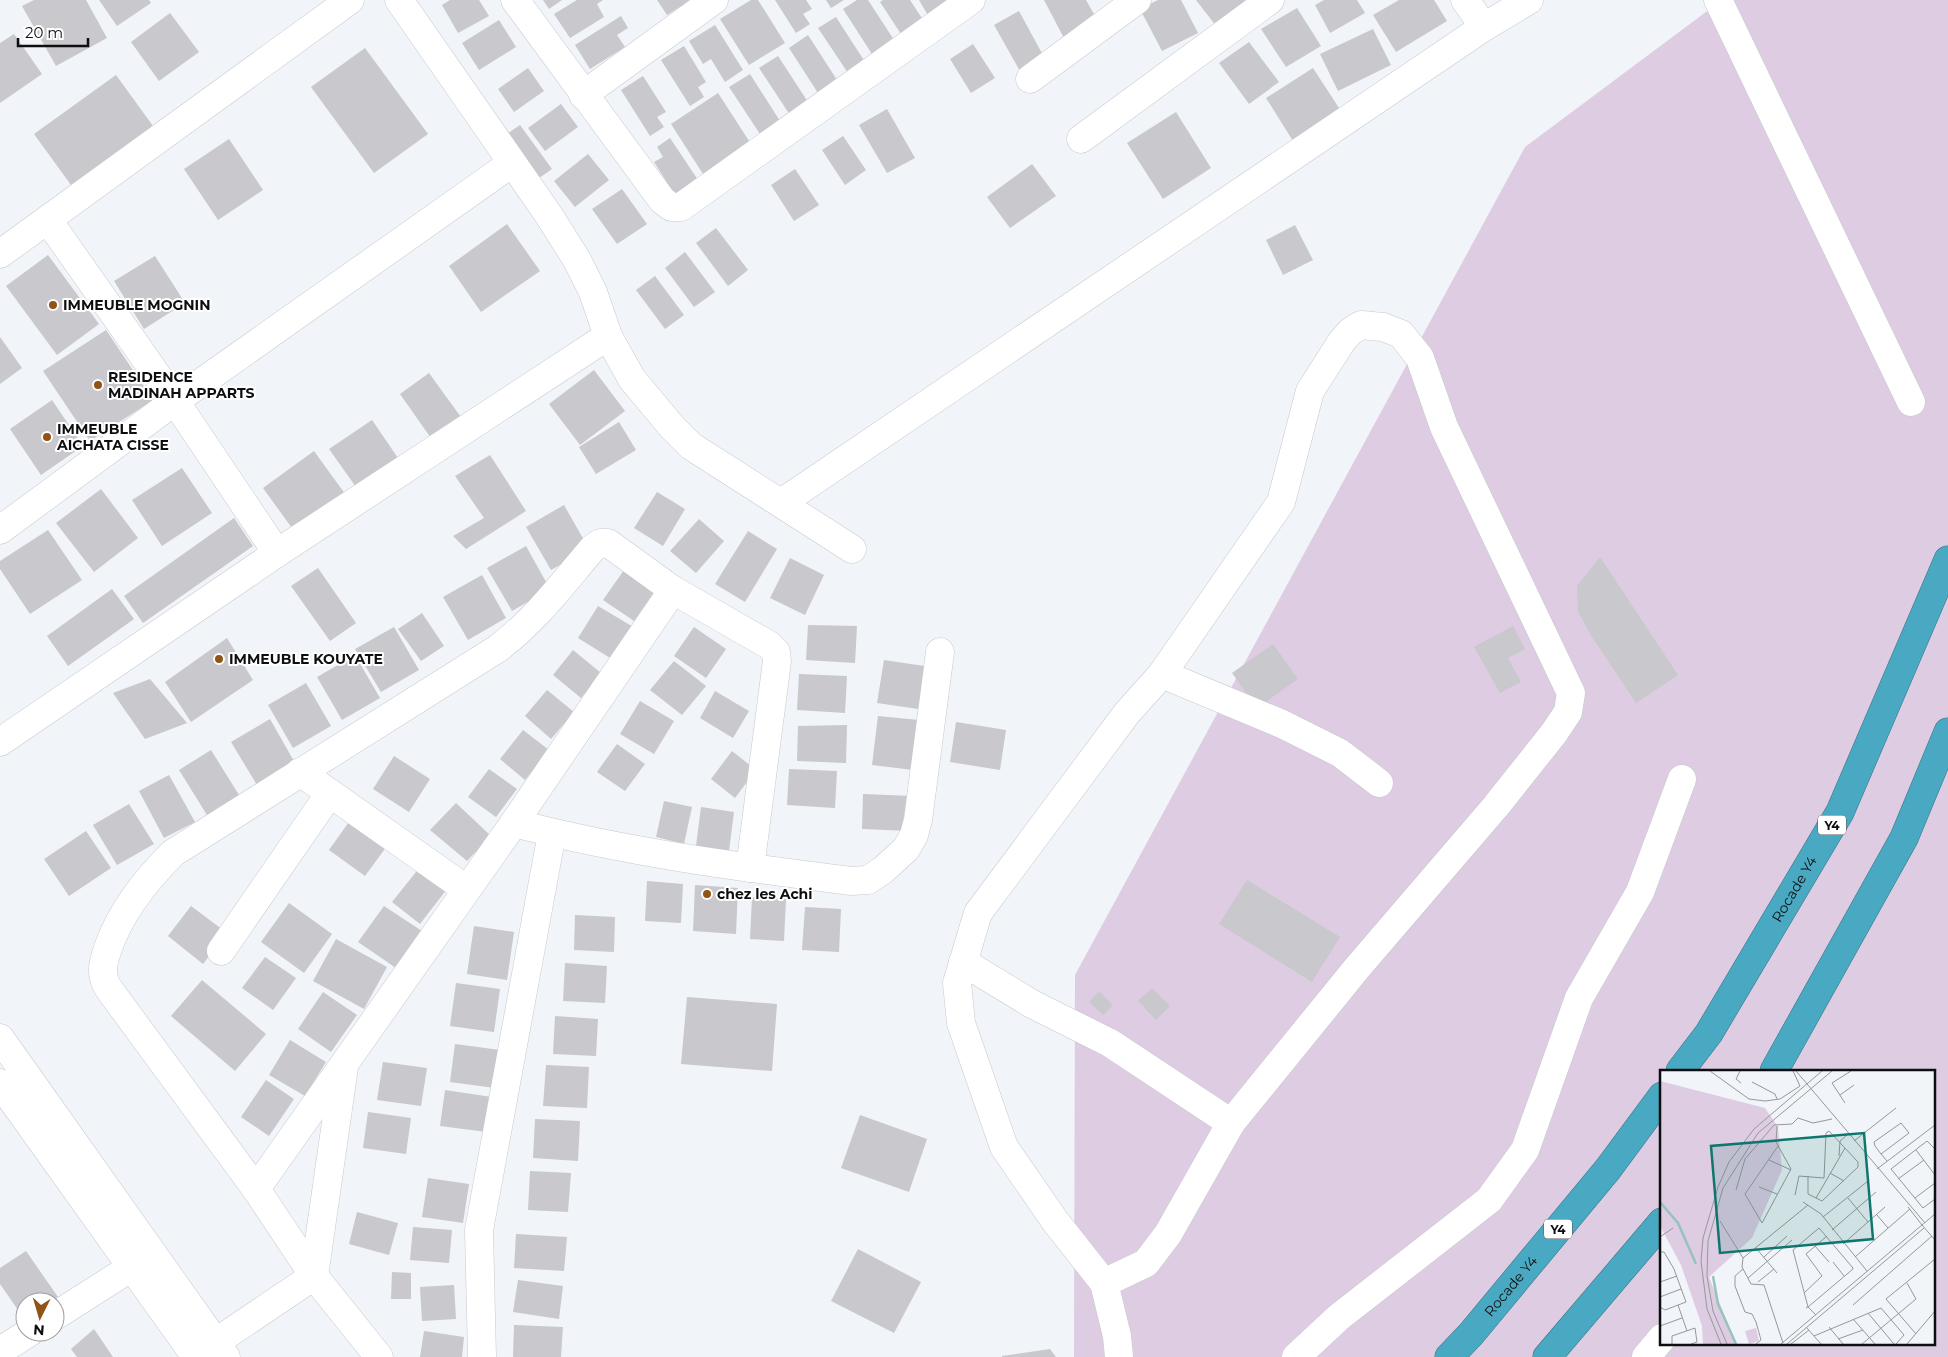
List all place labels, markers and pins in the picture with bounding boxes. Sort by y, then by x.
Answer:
place label: IMMEUBLE MOGNIN [63,296,210,314]
marker: IMMEUBLE MOGNIN [47,299,59,311]
place label: RESIDENCE MADINAH APPARTS [108,368,254,402]
marker: RESIDENCE MADINAH APPARTS [92,379,104,391]
place label: IMMEUBLE AICHATA CISSE [56,420,169,454]
marker: IMMEUBLE AICHATA CISSE [41,431,53,443]
place label: IMMEUBLE KOUYATE [229,650,383,668]
marker: IMMEUBLE KOUYATE [213,653,225,665]
place label: chez les Achi [717,885,813,903]
marker: chez les Achi [701,888,713,900]

